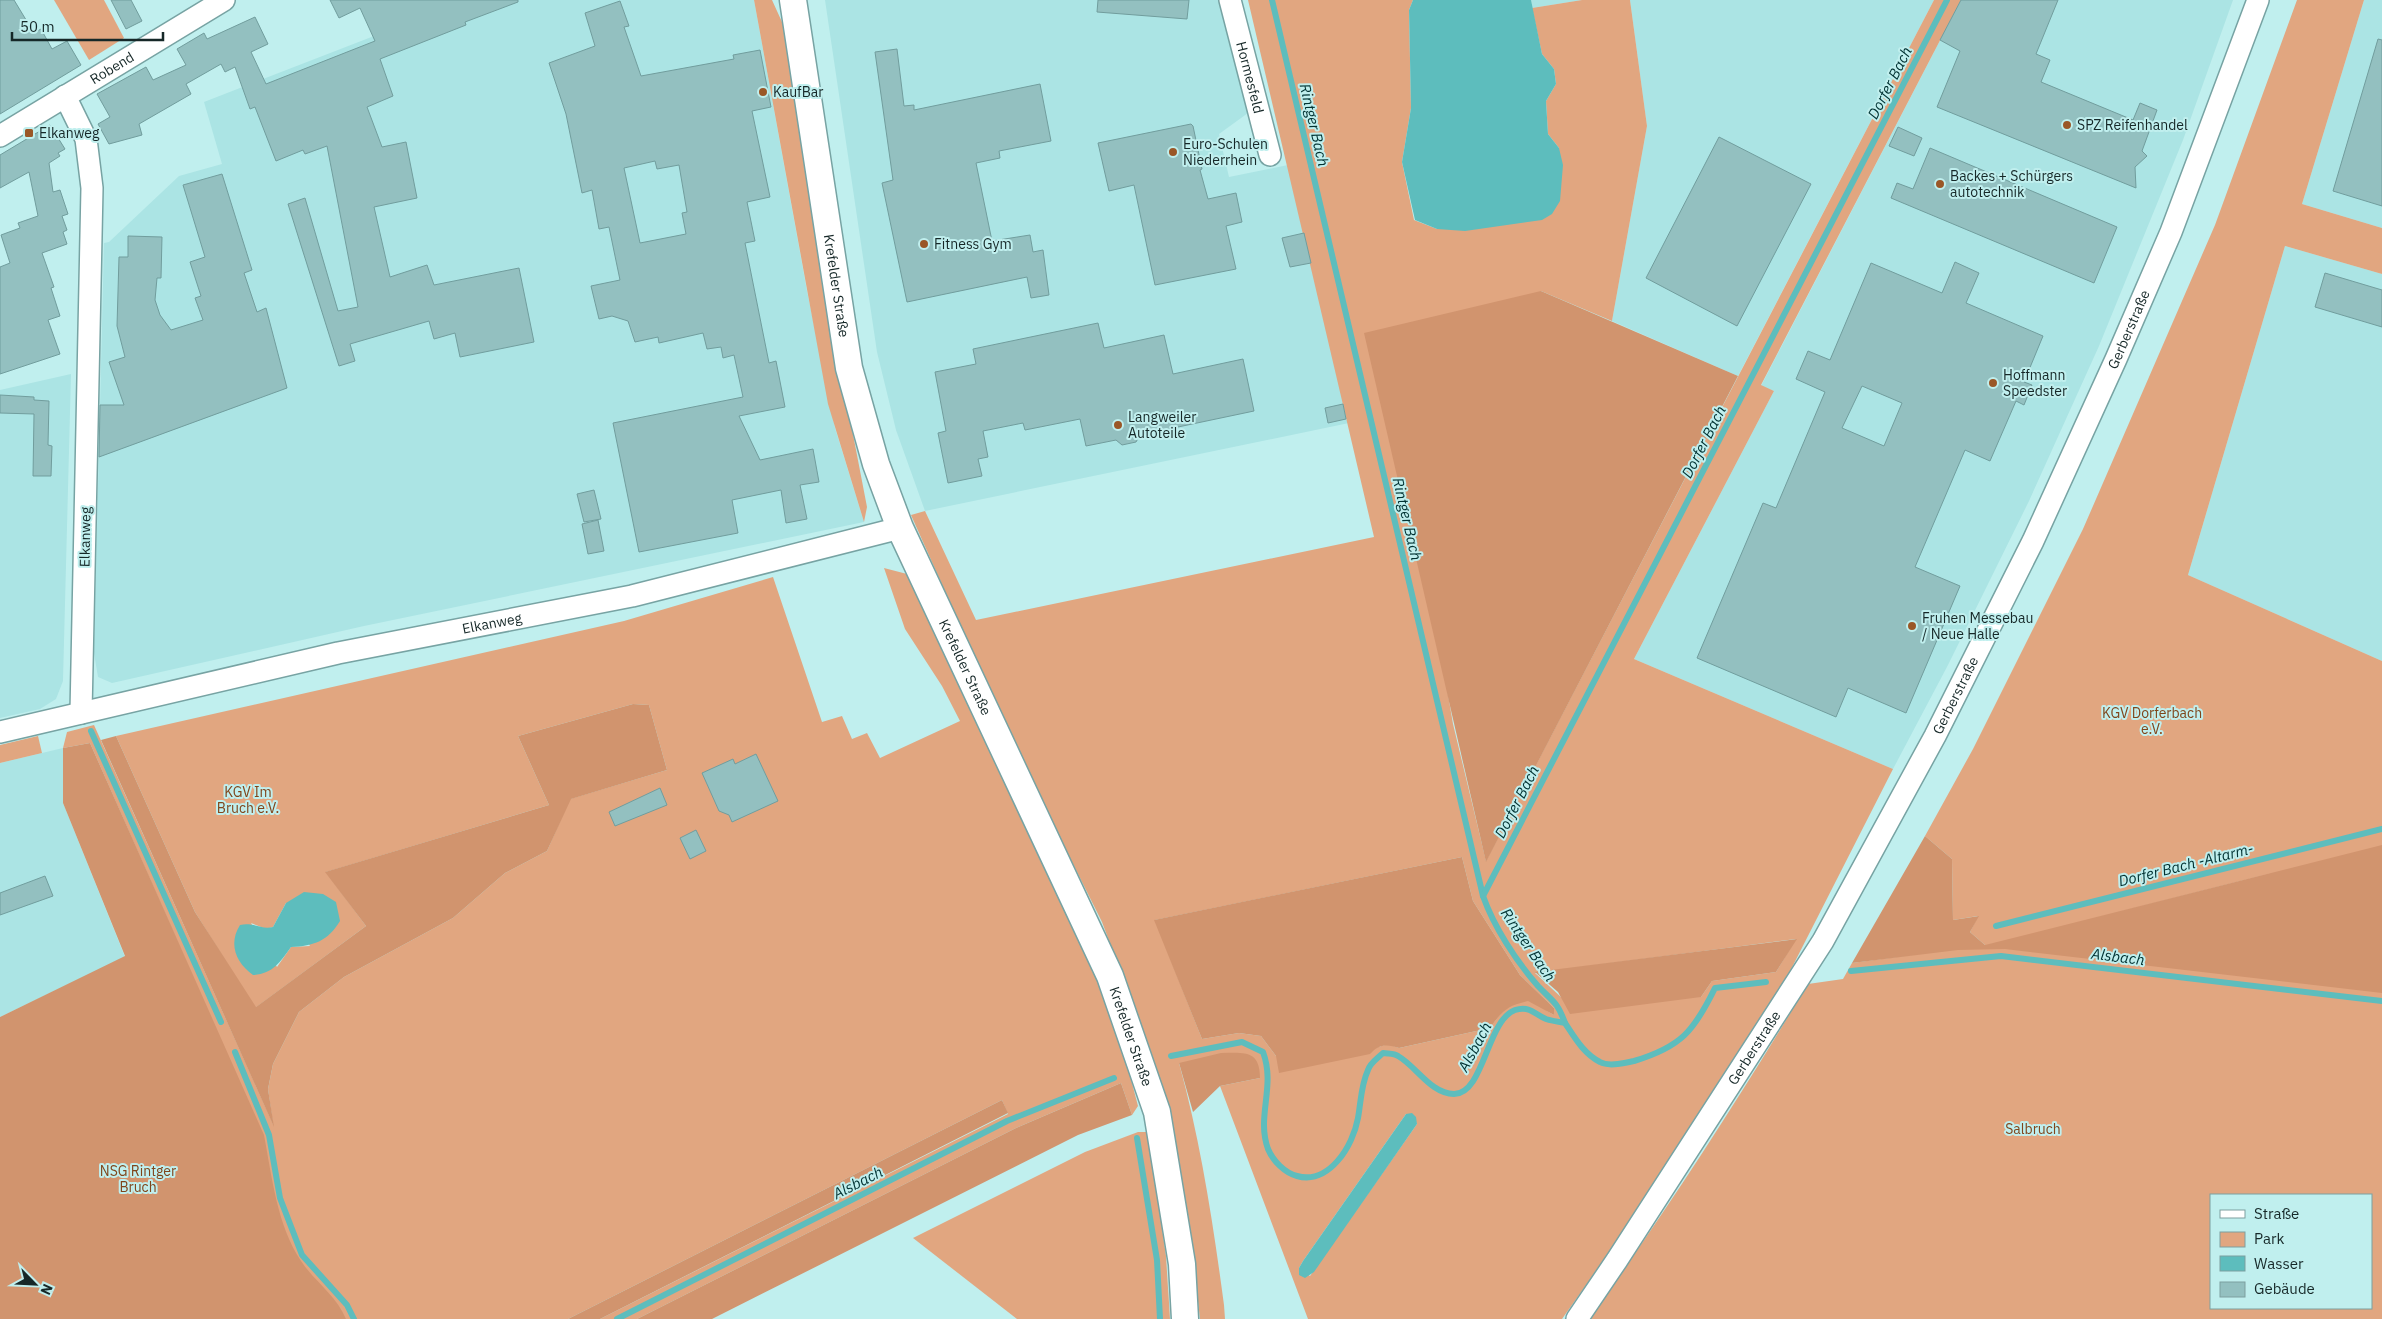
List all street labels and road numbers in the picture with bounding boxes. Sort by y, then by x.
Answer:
street label: Hormesfeld [1232,40,1268,115]
street label: Robend [87,48,137,88]
street label: Krefelder Straße [820,233,853,339]
street label: Gerberstraße [2104,287,2154,372]
street label: Elkanweg [75,506,95,567]
street label: Elkanweg [461,608,524,638]
street label: Krefelder Straße [935,616,996,718]
street label: Gerberstraße [1928,653,1983,737]
street label: Krefelder Straße [1105,984,1156,1089]
street label: Gerberstraße [1724,1007,1785,1088]

